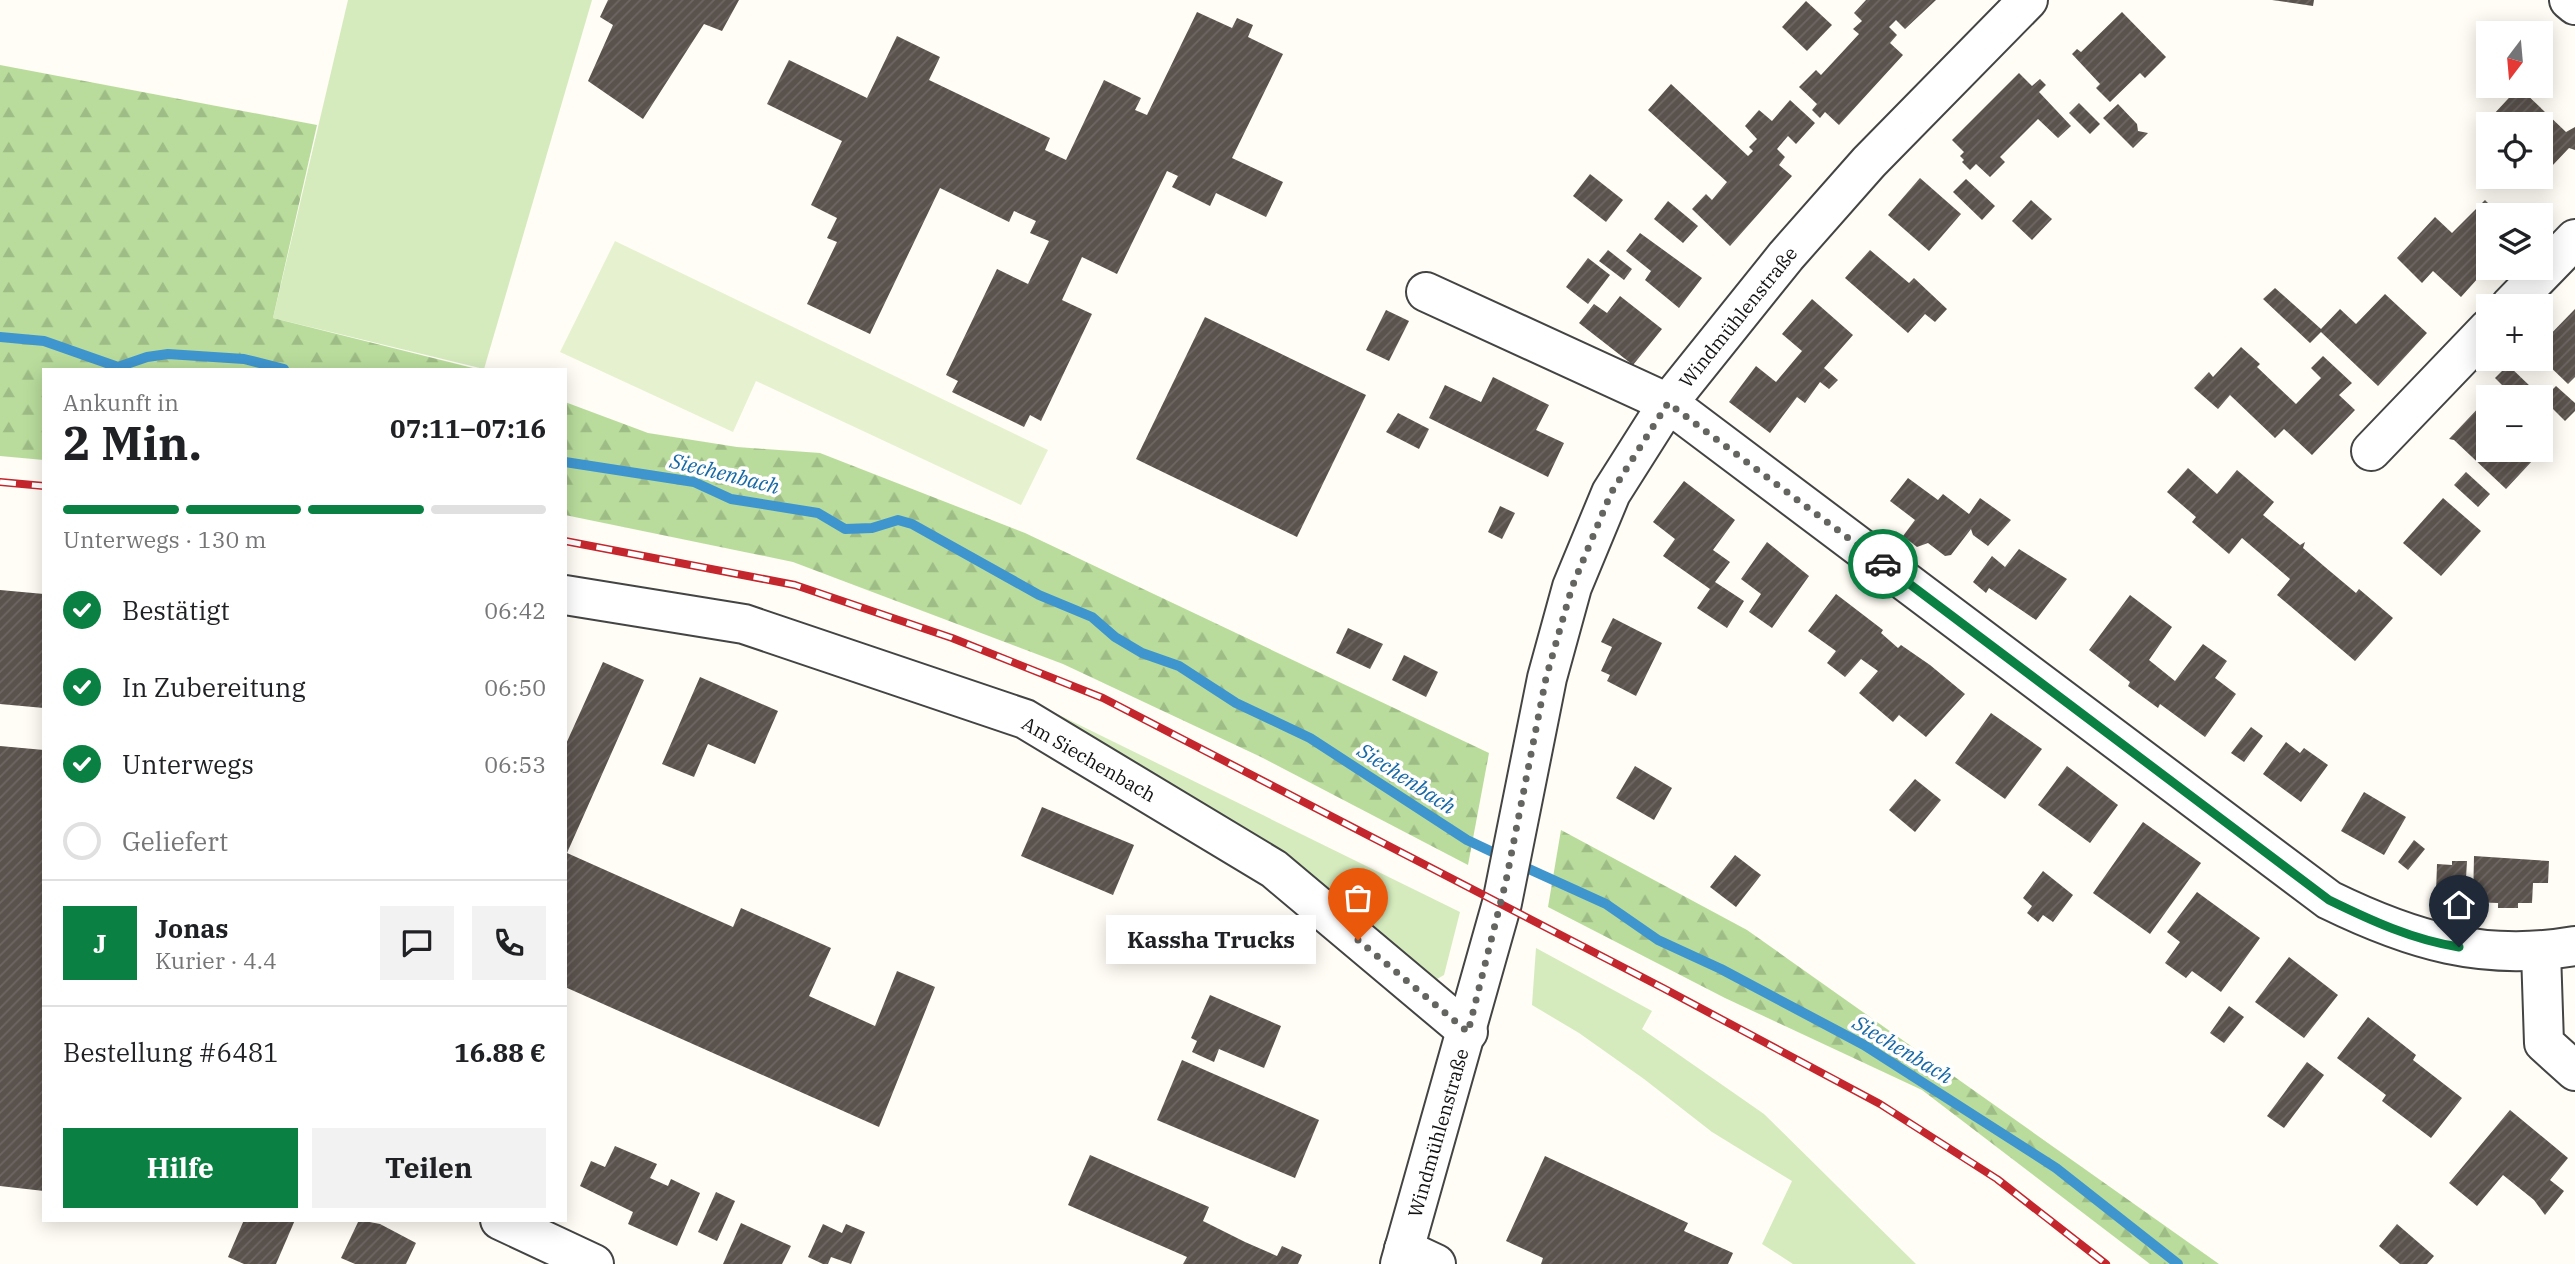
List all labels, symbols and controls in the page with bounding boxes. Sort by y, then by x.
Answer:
north arrow [2476,21,2553,98]
map controls [2476,21,2553,462]
button: locate [2476,112,2553,189]
button: layers [2476,203,2553,280]
street label: Windmühlenstraße [1674,242,1802,392]
button: + [2476,294,2553,371]
button: − [2476,385,2553,462]
text: Ankunft in [63,387,179,417]
text: 07:11–07:16 [390,411,546,445]
text: 2 Min. [63,413,202,473]
water label: Siechenbach [666,446,783,500]
text: Unterwegs · 130 m [63,524,266,554]
courier [1848,529,1918,599]
icon: car [1864,545,1902,583]
icon: check [63,591,101,629]
text: Bestätigt [122,593,230,627]
text: 06:42 [484,595,546,625]
icon: check [63,668,101,706]
text: In Zubereitung [122,670,306,704]
text: 06:50 [484,672,546,702]
street label: Am Siechenbach [1018,711,1160,807]
water label: Siechenbach [1352,735,1462,820]
icon: check [63,745,101,783]
text: Unterwegs [122,747,254,781]
text: 06:53 [484,749,546,779]
text: Geliefert [122,824,228,858]
pin [1328,868,1388,940]
pin [2429,875,2489,947]
icon: bag [1339,879,1377,917]
icon: home [2440,886,2478,924]
button: chat [380,906,454,980]
button: phone [472,906,546,980]
text: Jonas [155,911,229,945]
callout: Kassha Trucks [1106,916,1316,964]
text: Kassha Trucks [1127,924,1295,954]
text: J [93,926,107,960]
text: Kurier · 4.4 [155,945,277,975]
water label: Siechenbach [1847,1008,1959,1090]
text: Bestellung #6481 [63,1035,279,1069]
text: 16.88 € [454,1035,546,1069]
street label: Windmühlenstraße [1402,1046,1474,1220]
button: Hilfe [63,1128,298,1208]
button: Teilen [312,1128,546,1208]

